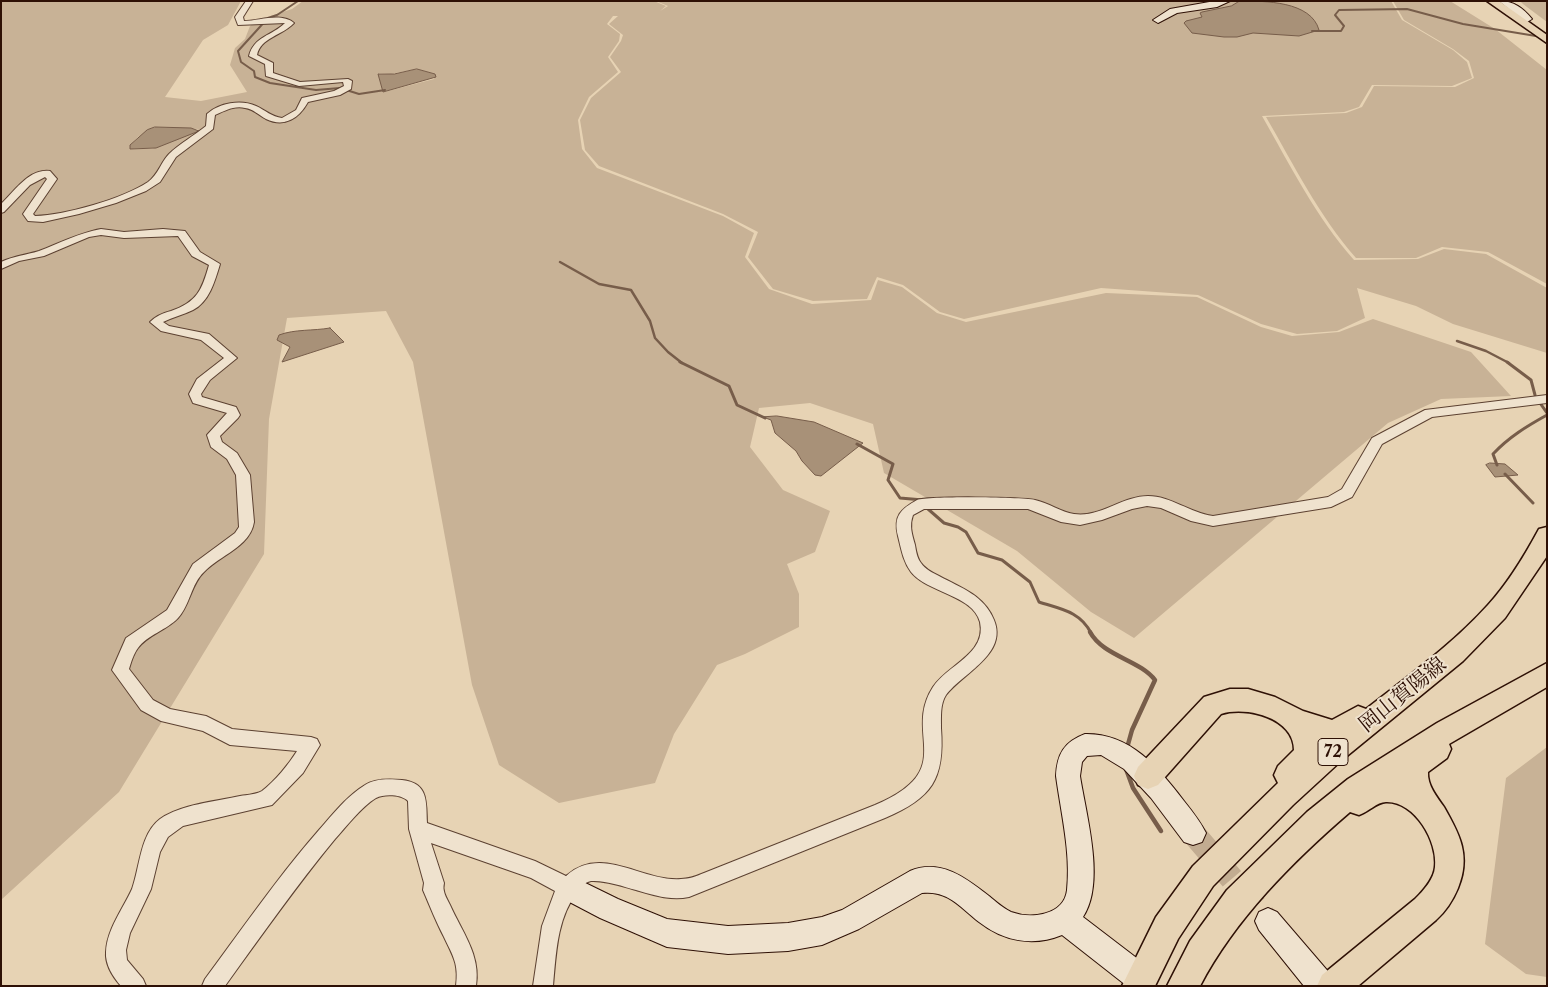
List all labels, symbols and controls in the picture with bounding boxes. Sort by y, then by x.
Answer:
street label: 岡山賀陽線 [1354,652,1452,738]
road number: 72 [1318,739,1348,766]

